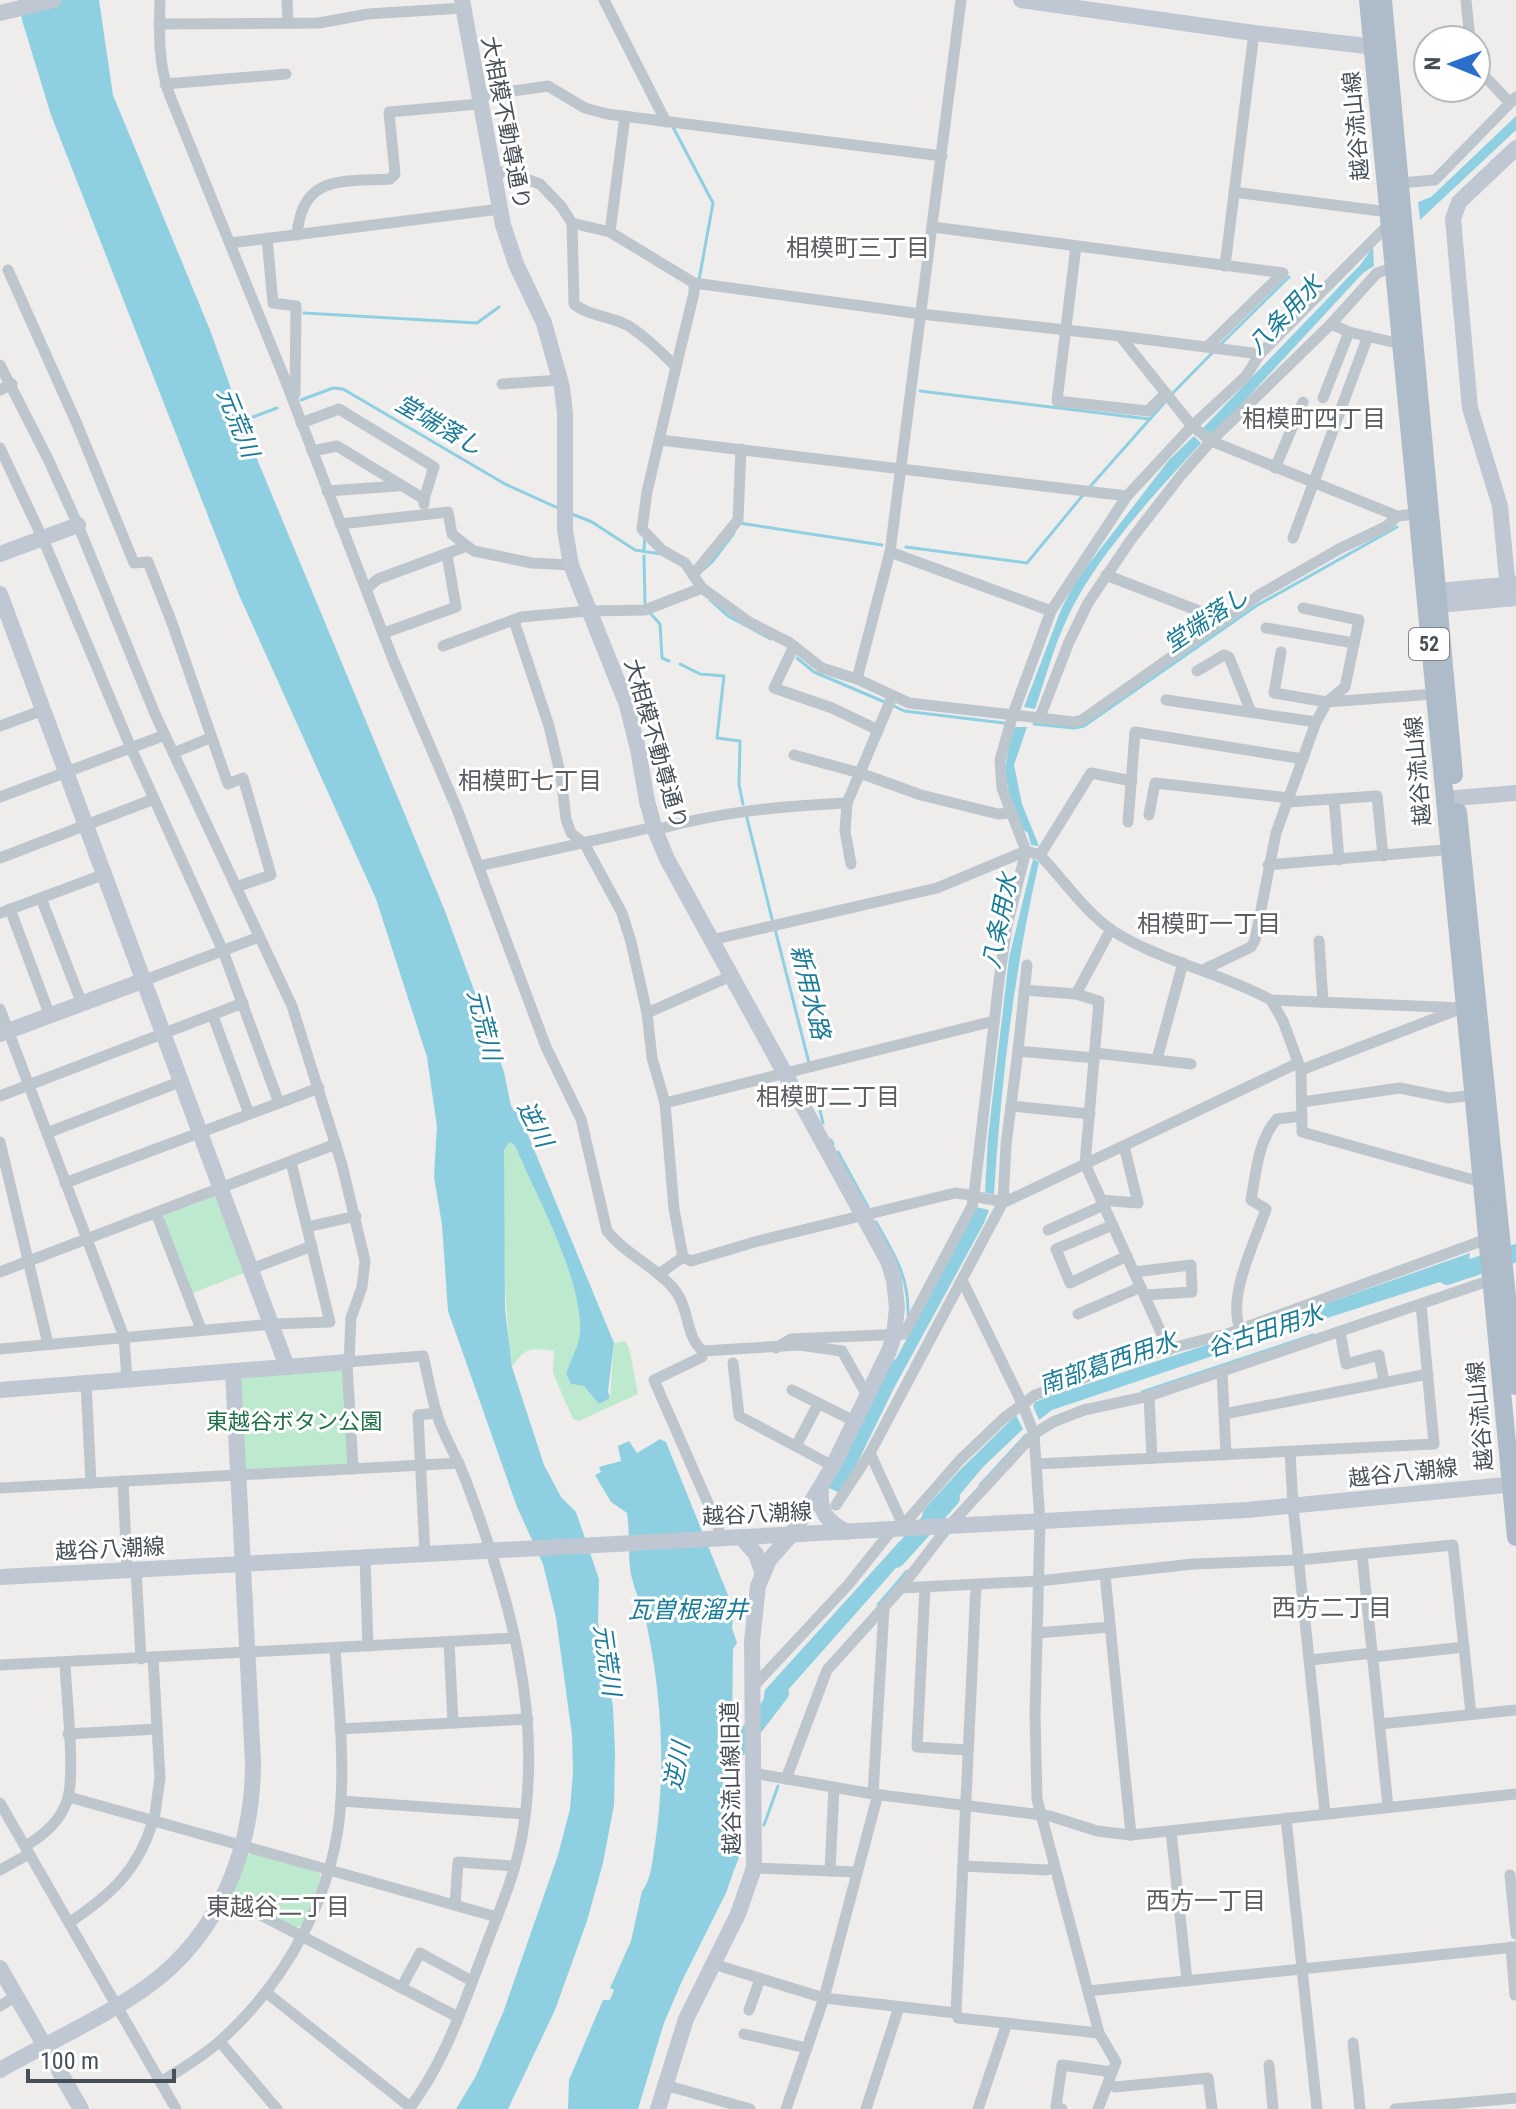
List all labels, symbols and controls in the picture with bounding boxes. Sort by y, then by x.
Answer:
north arrow [1412,24,1492,104]
street label: 大相模不動尊通り [477,34,535,212]
text: N [1420,57,1445,71]
street label: 越谷流山線 [1339,70,1373,182]
district label: 相模町三丁目 [786,234,930,262]
water label: 八条用水 [1242,268,1330,360]
water label: 元荒川 [212,384,266,464]
water label: 堂端落し [390,389,488,461]
district label: 相模町四丁目 [1242,405,1386,433]
water label: 堂端落し [1158,582,1254,658]
road number: 52 [1409,628,1449,660]
street label: 大相模不動尊通り [620,656,692,832]
street label: 越谷流山線 [1401,715,1435,827]
district label: 相模町七丁目 [458,767,602,795]
water label: 八条用水 [977,868,1023,971]
district label: 相模町一丁目 [1137,910,1281,938]
water label: 新用水路 [785,942,836,1044]
water label: 元荒川 [462,987,507,1066]
district label: 相模町二丁目 [756,1083,900,1111]
water label: 逆川 [512,1096,560,1154]
water label: 谷古田用水 [1204,1298,1329,1363]
water label: 南部葛西用水 [1035,1325,1183,1400]
street label: 越谷流山線 [1463,1360,1497,1472]
park label: 東越谷ボタン公園 [206,1409,382,1434]
street label: 越谷八潮線 [1347,1455,1459,1491]
street label: 越谷八潮線 [701,1499,813,1529]
street label: 越谷八潮線 [54,1534,166,1564]
district label: 西方二丁目 [1272,1594,1392,1622]
water label: 瓦曽根溜井 [628,1596,750,1624]
water label: 元荒川 [588,1622,626,1701]
street label: 越谷流山線旧道 [717,1701,745,1855]
water label: 逆川 [659,1737,696,1792]
district label: 西方一丁目 [1146,1887,1266,1915]
district label: 東越谷二丁目 [206,1893,350,1921]
scale bar [28,2033,174,2083]
text: 100 m [40,2047,99,2075]

